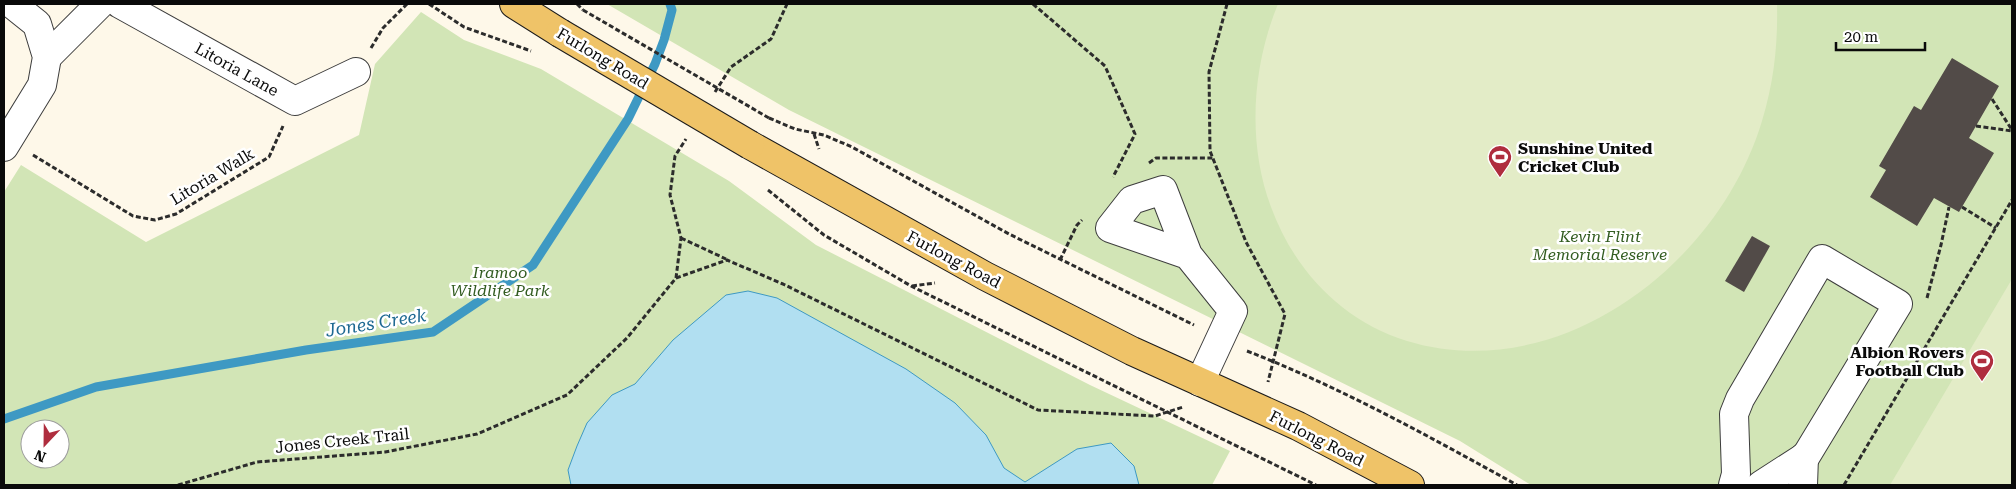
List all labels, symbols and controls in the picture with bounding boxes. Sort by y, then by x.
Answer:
scale bar [1836,20,1925,52]
street label: Furlong Road [553,24,652,93]
text: 20 m [1844,28,1879,46]
street label: Litoria Lane [192,39,282,100]
place label: Sunshine United Cricket Club [1518,139,1653,176]
street label: Litoria Walk [167,144,258,209]
sports icon: Sunshine United Cricket Club [1487,144,1513,178]
street label: Furlong Road [904,227,1004,292]
park label: Kevin Flint Memorial Reserve [1532,227,1667,264]
park label: Iramoo Wildlife Park [451,263,550,300]
water label: Jones Creek [323,304,428,341]
place label: Albion Rovers Football Club [1850,343,1964,380]
sports icon: Albion Rovers Football Club [1969,348,1995,382]
street label: Furlong Road [1266,406,1367,470]
north arrow [20,419,70,469]
street label: Jones Creek Trail [274,424,410,457]
text: N [32,447,48,465]

